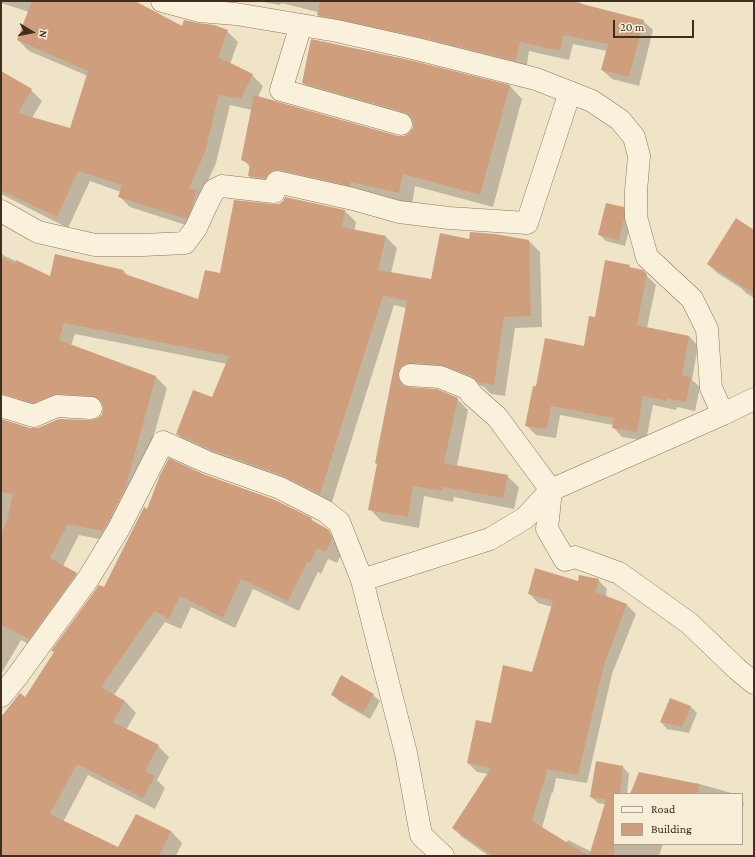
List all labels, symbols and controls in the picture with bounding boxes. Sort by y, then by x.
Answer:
north arrow [12,12,52,52]
scale bar [615,12,696,38]
text: 20 m [620,20,644,34]
text: N [37,29,50,39]
legend [613,793,743,845]
text: Road [651,802,675,816]
text: Building [651,822,692,836]

